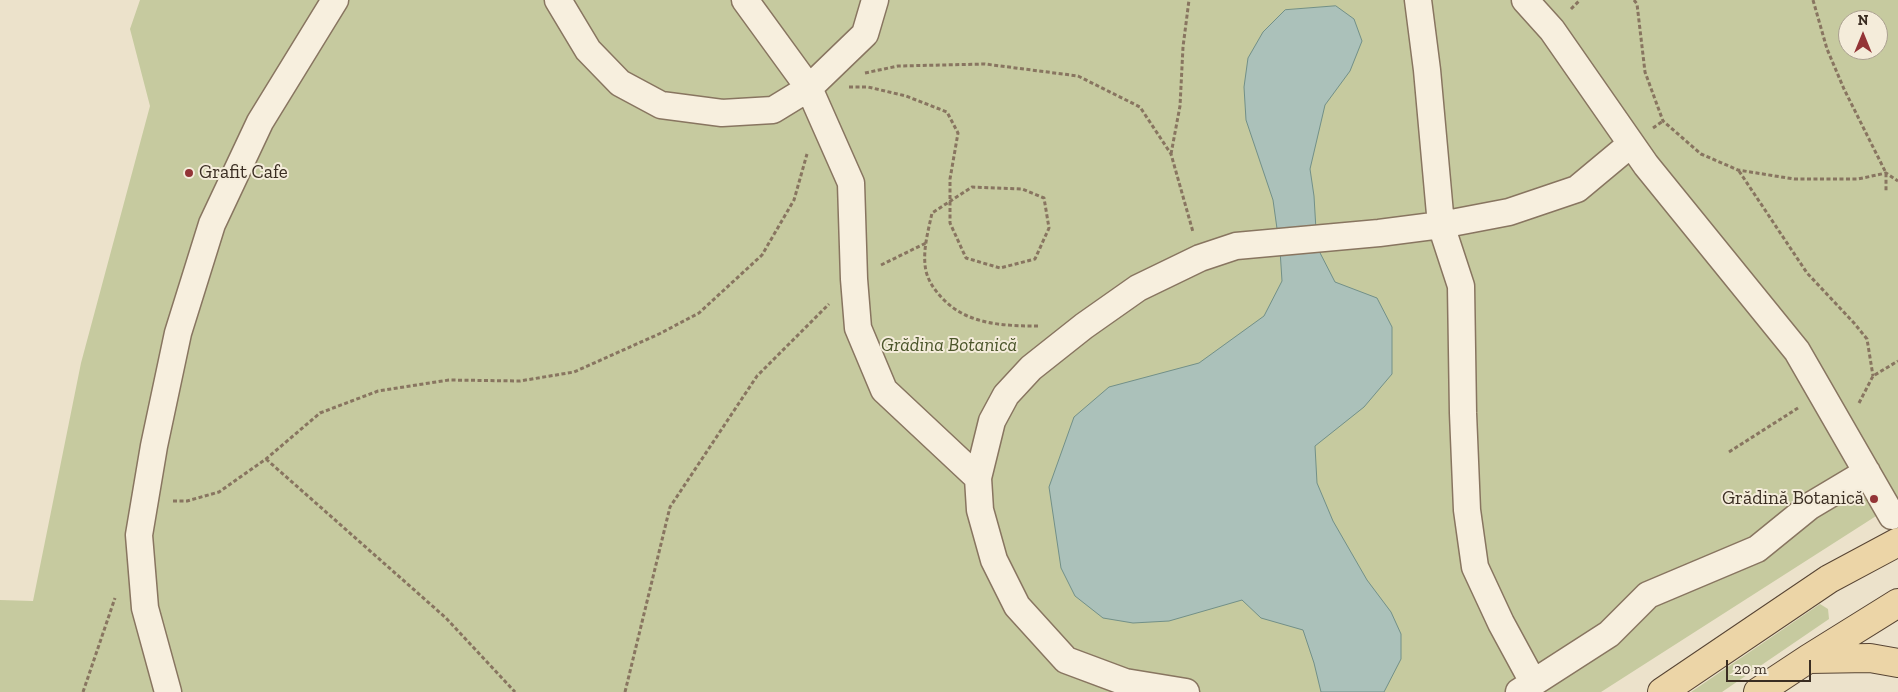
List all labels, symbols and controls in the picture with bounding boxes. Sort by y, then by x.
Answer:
north arrow [1838,10,1888,60]
text: N [1858,12,1868,29]
place label: Grafit Cafe [199,162,288,184]
marker: Grafit Cafe [183,167,195,179]
park label: Grădina Botanică [881,335,1017,357]
place label: Grădină Botanică [1722,488,1864,510]
marker: Grădină Botanică [1868,493,1880,505]
scale bar [1728,650,1813,682]
text: 20 m [1734,660,1767,678]

